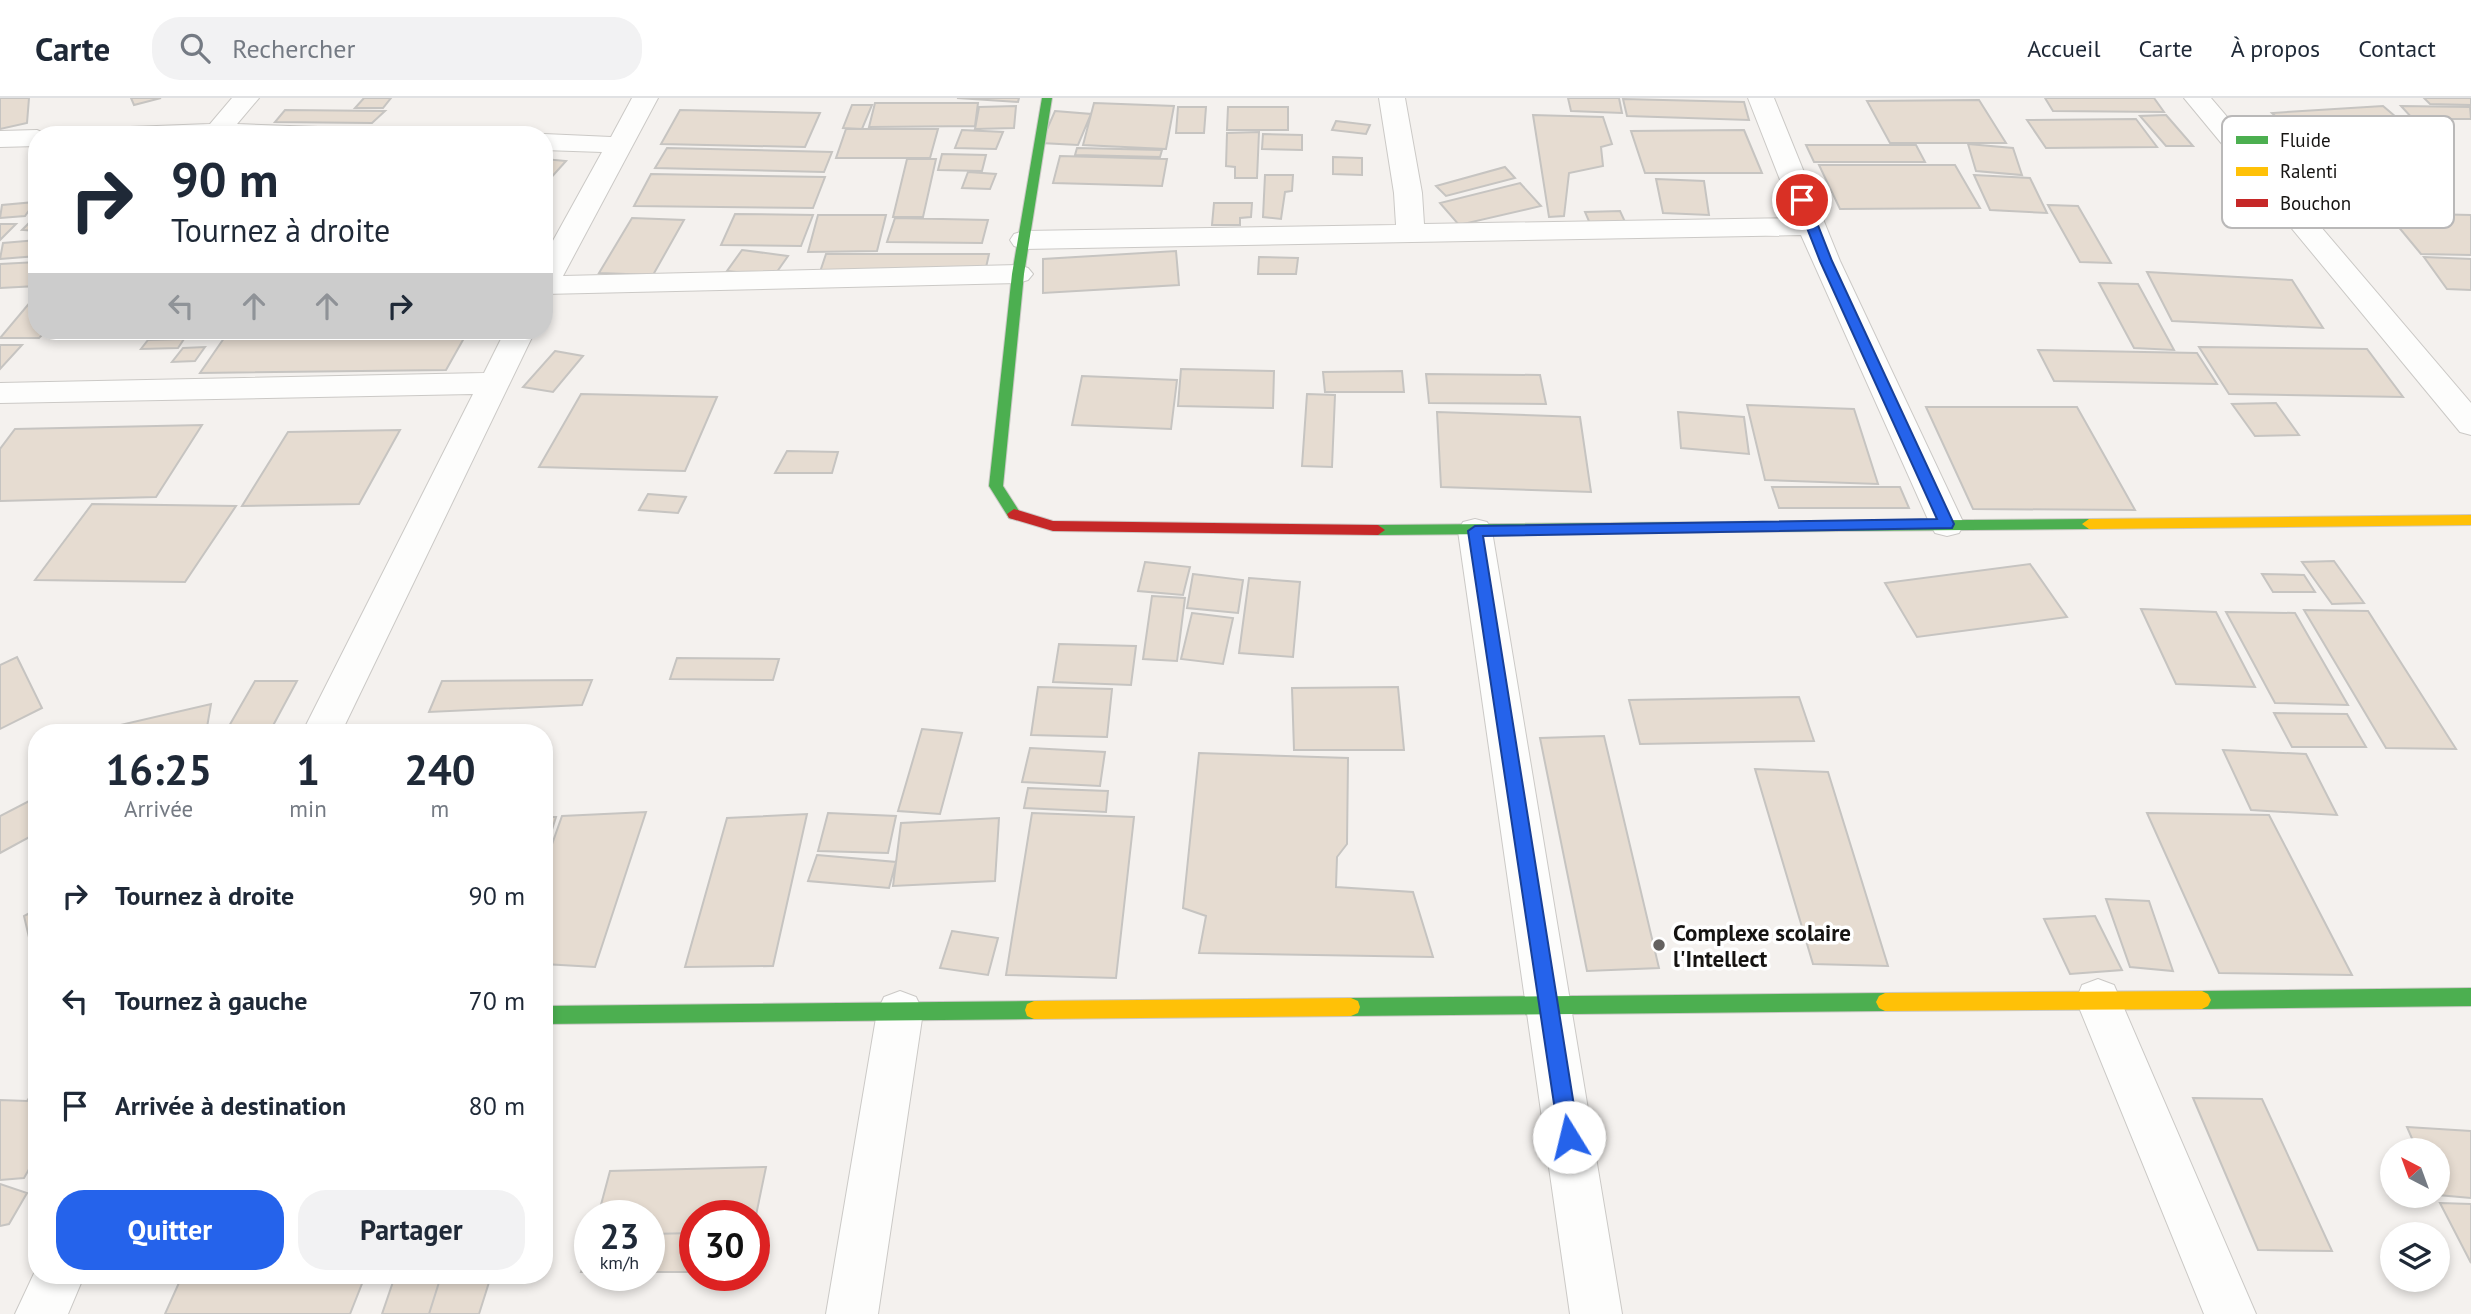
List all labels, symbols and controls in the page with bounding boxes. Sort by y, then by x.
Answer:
search box [152,17,642,80]
text: Carte [35,27,110,70]
icon: search [176,29,214,67]
text: Rechercher [232,32,355,65]
text: Accueil [2027,33,2101,64]
text: Carte [2139,33,2193,64]
text: À propos [2231,33,2320,64]
text: Contact [2358,33,2436,64]
legend [2222,116,2454,228]
text: Fluide [2280,128,2331,152]
text: 90 m [171,147,278,211]
icon: right [56,154,147,245]
text: Ralenti [2280,159,2338,183]
pin [1772,170,1832,230]
icon: arrive [1783,181,1821,219]
text: Bouchon [2280,191,2351,215]
text: Tournez à droite [171,209,390,251]
icon: left [162,287,200,325]
icon: ahead [235,287,273,325]
icon: ahead [308,287,346,325]
icon: right [381,287,419,325]
text: 16:25 [105,742,212,797]
text: 1 [296,742,320,797]
text: 240 [404,742,476,797]
text: Arrivée [124,794,193,823]
text: min [289,794,327,823]
text: m [431,794,449,823]
icon: right [56,877,94,915]
text: Tournez à droite [115,879,294,912]
text: 90 m [469,879,525,912]
place label: Complexe scolaire l'Intellect [1673,918,1851,973]
marker: Complexe scolaire l'Intellect [1651,937,1667,953]
icon: left [56,982,94,1020]
text: Tournez à gauche [115,984,307,1017]
text: 70 m [469,984,525,1017]
icon: arrive [56,1087,94,1125]
text: Arrivée à destination [115,1089,346,1122]
text: 80 m [469,1089,525,1122]
position arrow [1532,1100,1606,1174]
north arrow [2380,1138,2450,1208]
map controls [2380,1138,2450,1292]
button: Quitter [56,1190,284,1270]
button: Partager [298,1190,525,1270]
speed limit sign: 30 [679,1200,770,1291]
text: 23 [600,1213,639,1259]
button: layers [2380,1222,2450,1292]
text: km/h [600,1251,639,1274]

